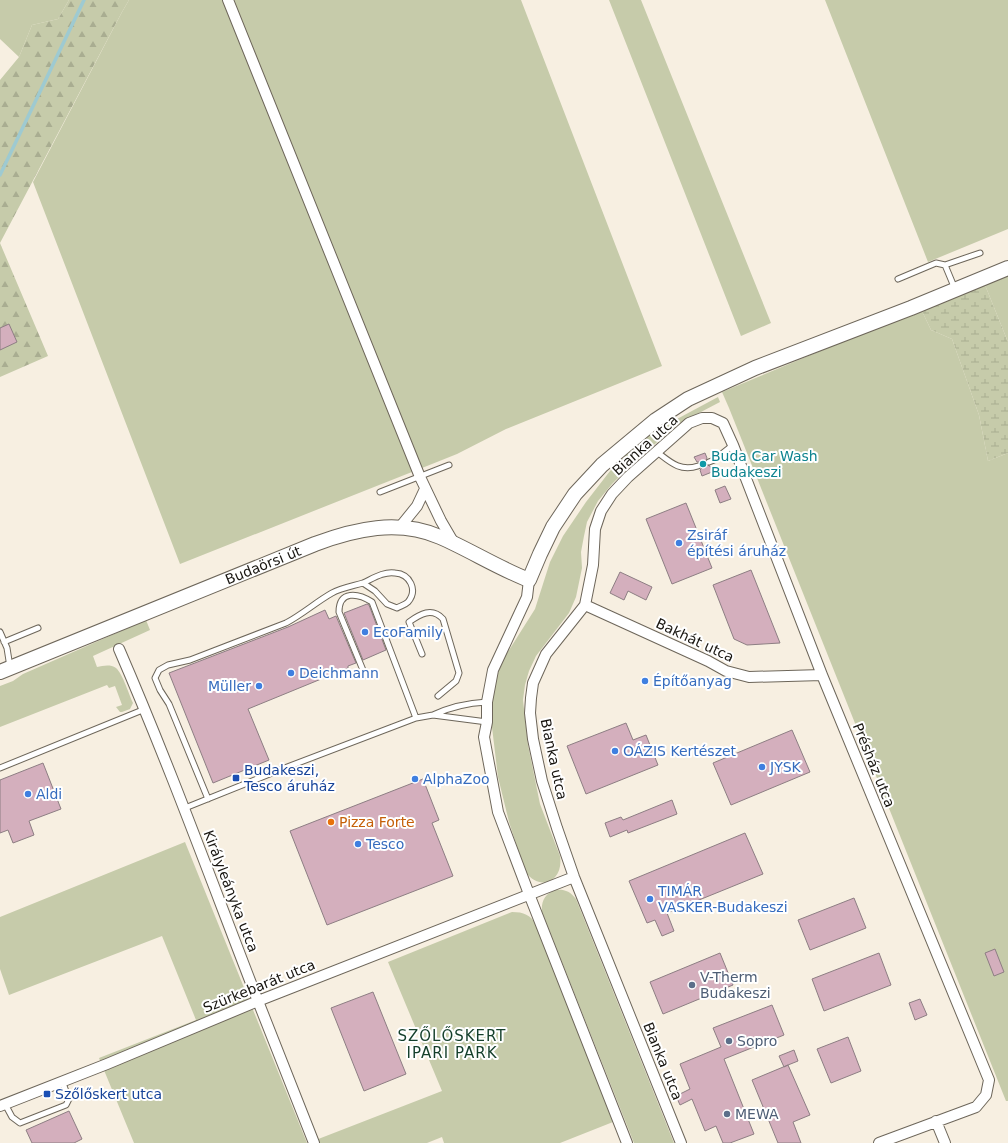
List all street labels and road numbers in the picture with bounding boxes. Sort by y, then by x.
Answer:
street label: Bianka utca [609,411,681,479]
street label: Budaörsi út [223,542,304,588]
street label: Bakhát utca [653,615,737,665]
street label: Bianka utca [538,717,570,801]
street label: Présház utca [850,721,898,809]
street label: Királyleányka utca [200,828,262,954]
street label: Szürkebarát utca [201,956,317,1016]
street label: Bianka utca [640,1020,686,1102]

